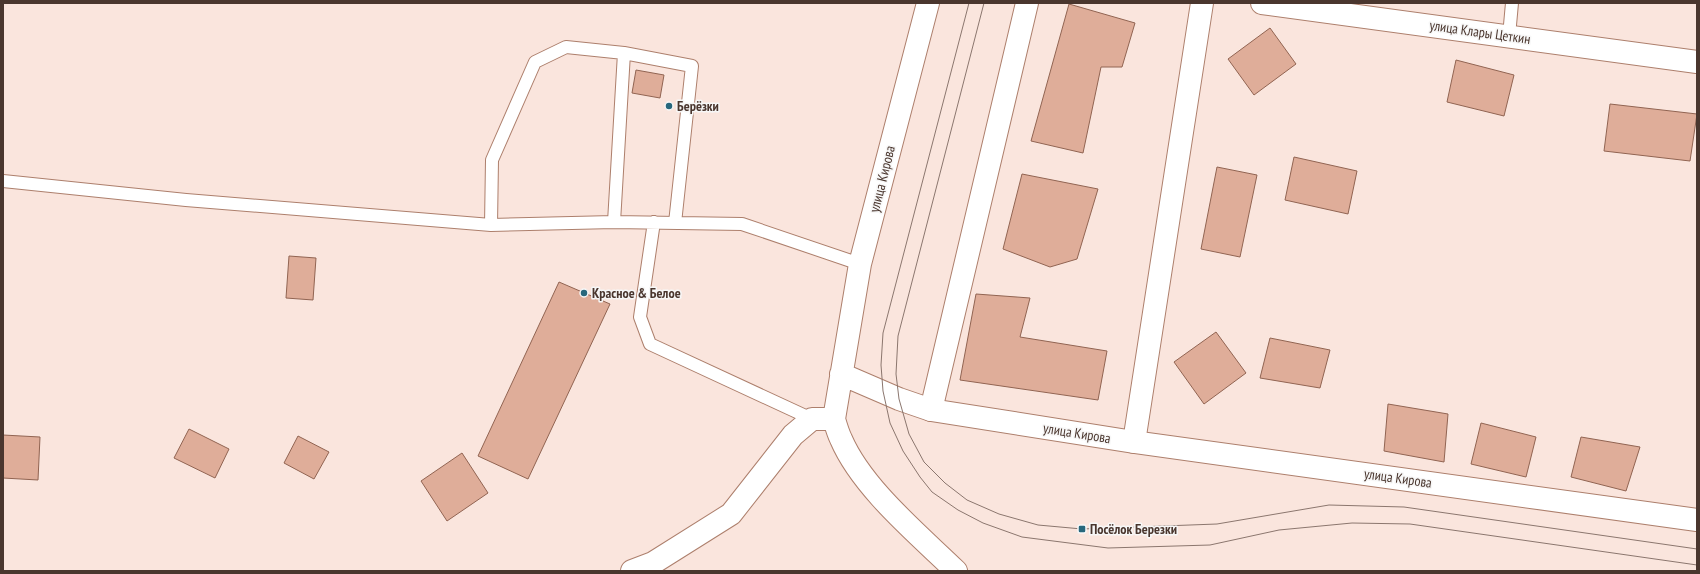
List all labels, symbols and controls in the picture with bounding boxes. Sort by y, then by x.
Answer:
street label: улица Клары Цеткин [1428,16,1532,48]
place label: Берёзки [677,97,719,115]
marker: Берёзки [664,101,674,111]
street label: улица Кирова [865,144,899,214]
place label: Красное & Белое [592,284,681,302]
marker: Красное & Белое [579,288,589,298]
street label: улица Кирова [1042,419,1112,447]
street label: улица Кирова [1363,464,1433,492]
place label: Посёлок Березки [1090,520,1177,538]
marker: Посёлок Березки [1077,524,1087,534]

